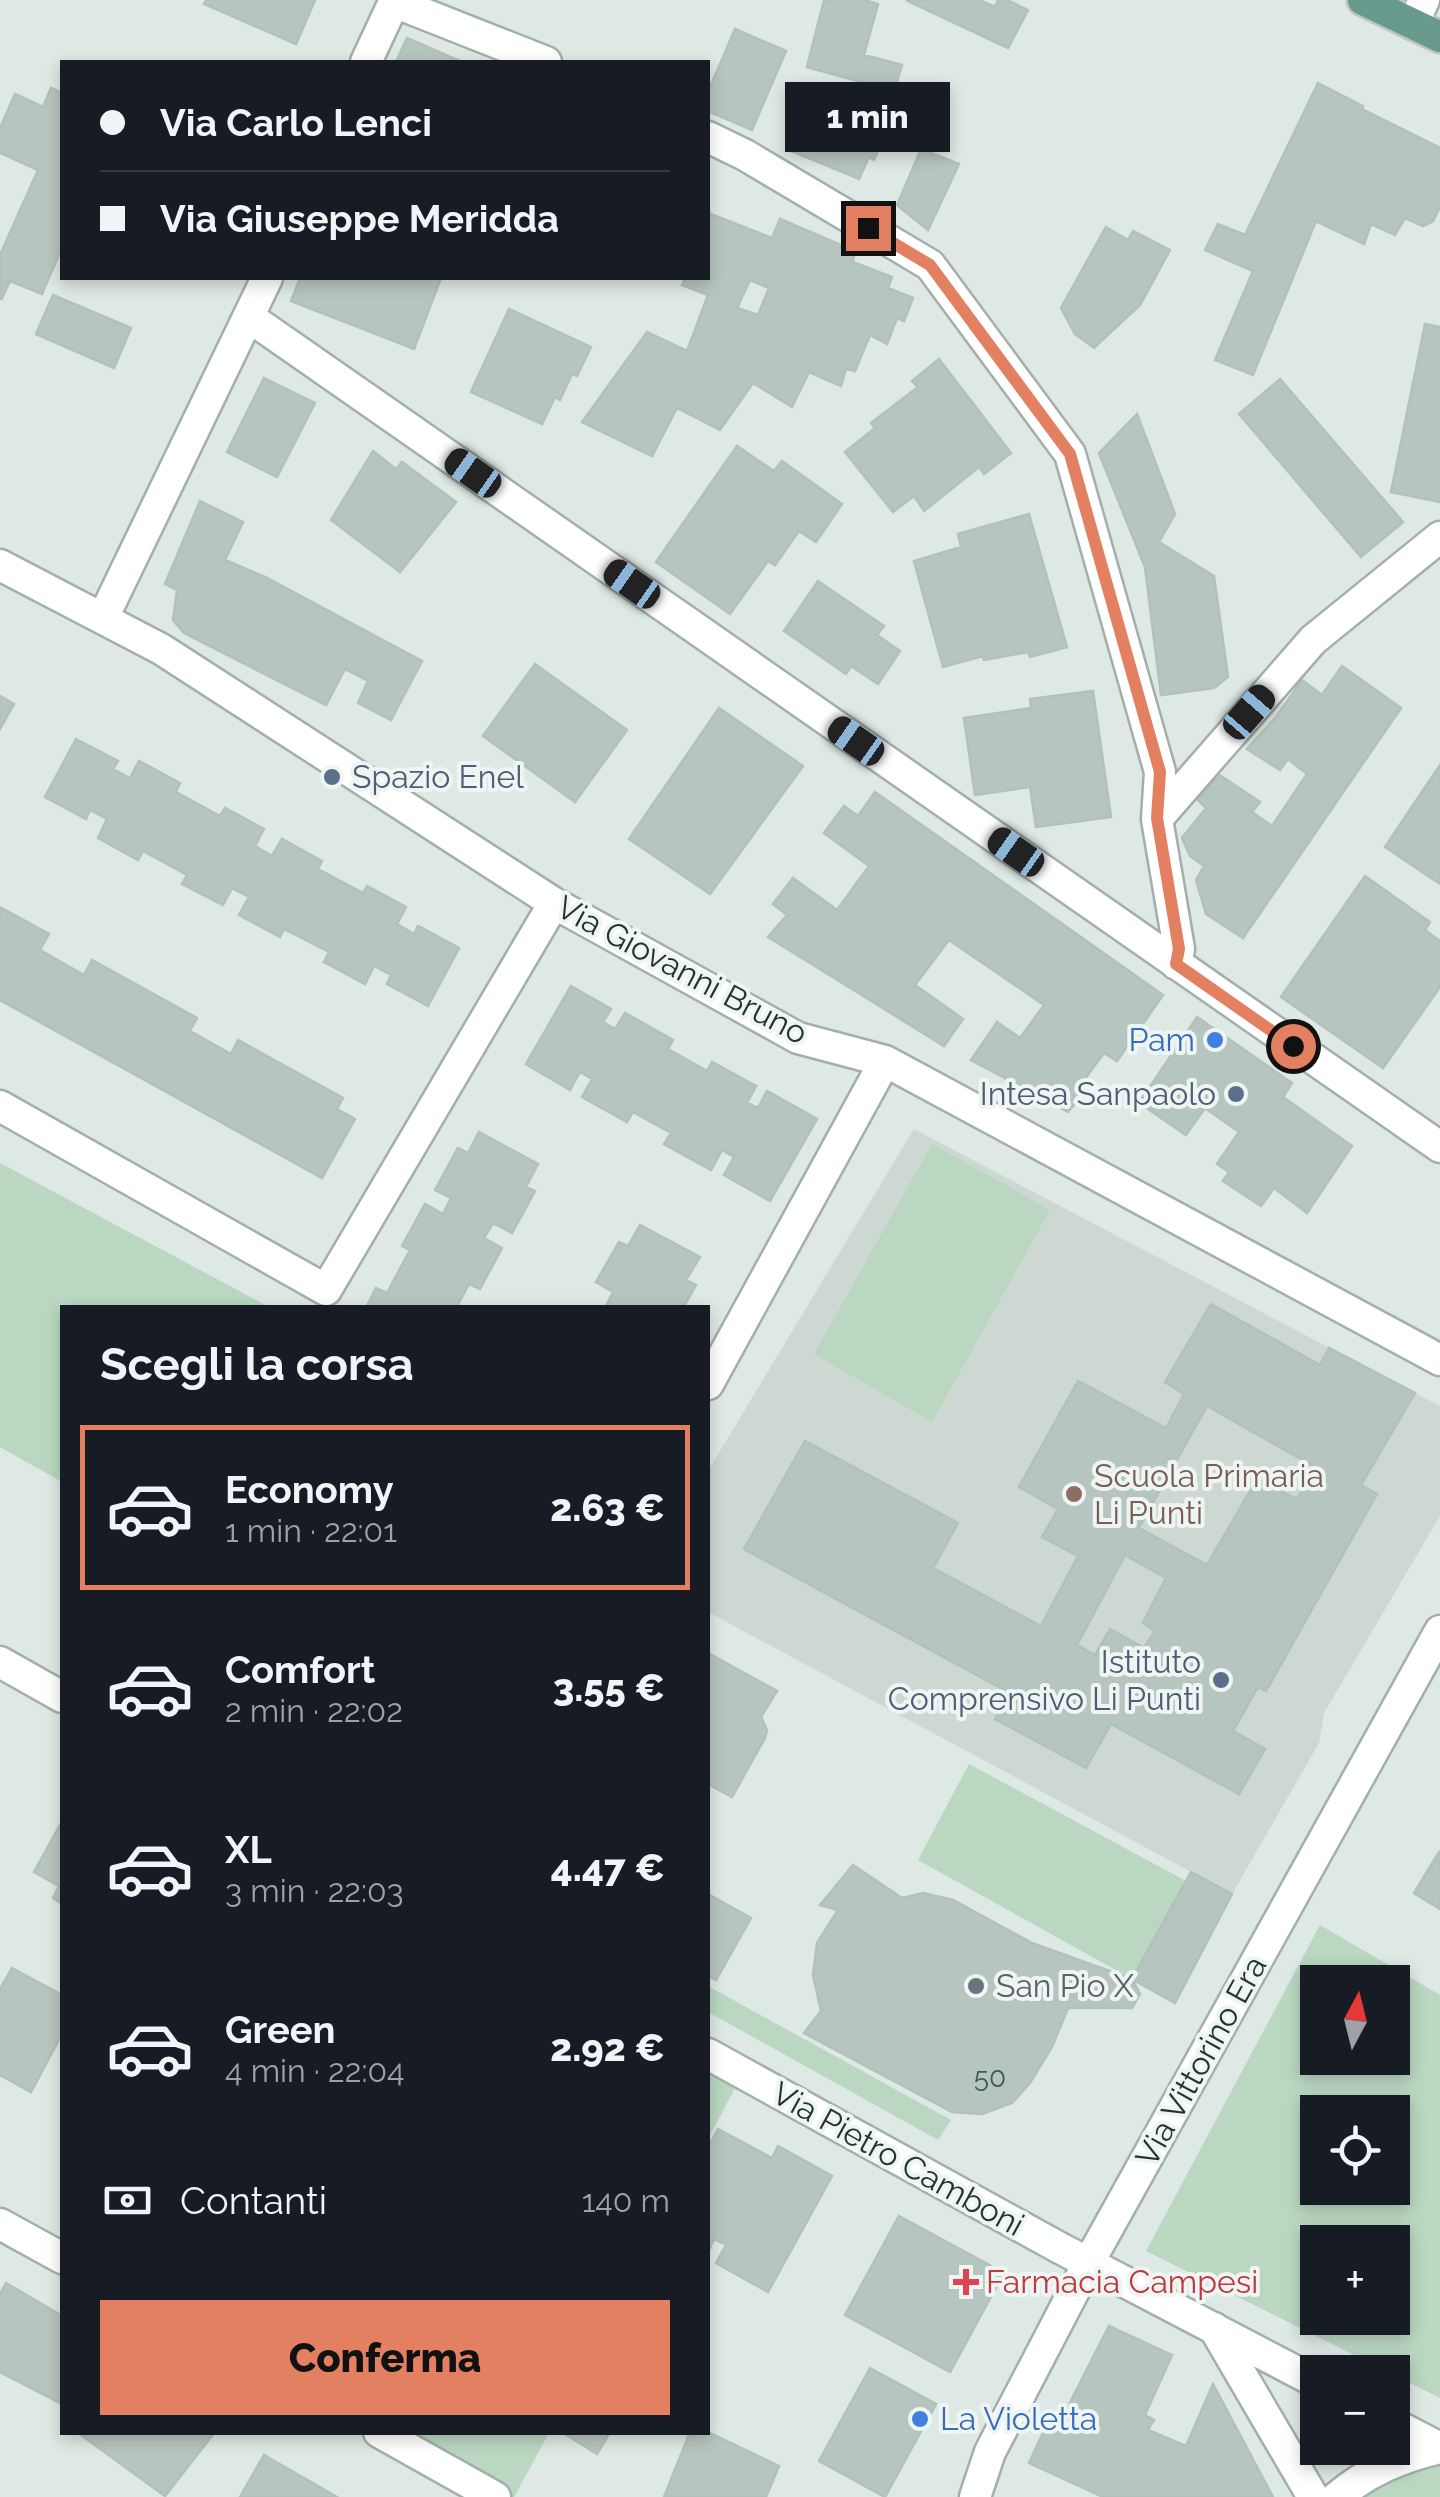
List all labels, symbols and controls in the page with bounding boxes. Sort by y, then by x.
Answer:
callout: 1 min [786,83,950,153]
text: 1 min [826,98,909,135]
text: Via Carlo Lenci [160,100,432,145]
text: Via Giuseppe Meridda [160,196,559,241]
route end [846,206,891,251]
car [440,444,506,502]
car [599,555,665,613]
car [1218,680,1280,744]
car [823,712,889,770]
place label: Spazio Enel [352,758,524,795]
marker: Spazio Enel [321,766,343,788]
car [983,823,1049,881]
street label: Via Giovanni Bruno [551,888,814,1051]
place label: Pam [1128,1021,1195,1058]
route start [1271,1024,1316,1069]
marker: Pam [1204,1029,1226,1051]
place label: Intesa Sanpaolo [980,1075,1216,1112]
marker: Intesa Sanpaolo [1225,1083,1247,1105]
text: Scegli la corsa [100,1338,414,1391]
place label: Scuola Primaria Li Punti [1094,1457,1324,1531]
icon: car [105,1463,195,1553]
text: Economy [225,1467,394,1512]
marker: Scuola Primaria Li Punti [1063,1483,1085,1505]
text: 2.63 € [550,1485,665,1530]
text: 1 min · 22:01 [225,1512,397,1549]
icon: car [105,1643,195,1733]
place label: Istituto Comprensivo Li Punti [888,1643,1201,1717]
text: Comfort [225,1647,375,1692]
text: 3.55 € [553,1665,665,1710]
marker: Istituto Comprensivo Li Punti [1210,1669,1232,1691]
text: 2 min · 22:02 [225,1692,403,1729]
icon: car [105,1823,195,1913]
text: XL [225,1827,272,1872]
text: 4.47 € [551,1845,665,1890]
text: 3 min · 22:03 [225,1872,404,1909]
street label: Via Vittorino Era [1128,1949,1273,2172]
north arrow [1300,1965,1410,2075]
map controls [1300,1965,1410,2465]
place label: San Pio X [996,1967,1134,2004]
marker: San Pio X [965,1975,987,1997]
icon: car [105,2003,195,2093]
text: Green [225,2007,335,2052]
text: 2.92 € [550,2025,665,2070]
text: 4 min · 22:04 [225,2052,404,2089]
house number: 50 [974,2061,1006,2094]
street label: Via Pietro Camboni [766,2074,1030,2243]
button: locate [1300,2095,1410,2205]
icon: cash [100,2173,155,2228]
text: Contanti [180,2178,327,2223]
text: 140 m [582,2182,670,2219]
button: + [1300,2225,1410,2335]
place label: Farmacia Campesi [986,2263,1258,2300]
marker: Farmacia Campesi [955,2271,977,2293]
button: Conferma [100,2300,670,2415]
button: − [1300,2355,1410,2465]
place label: La Violetta [940,2400,1097,2437]
marker: La Violetta [909,2408,931,2430]

